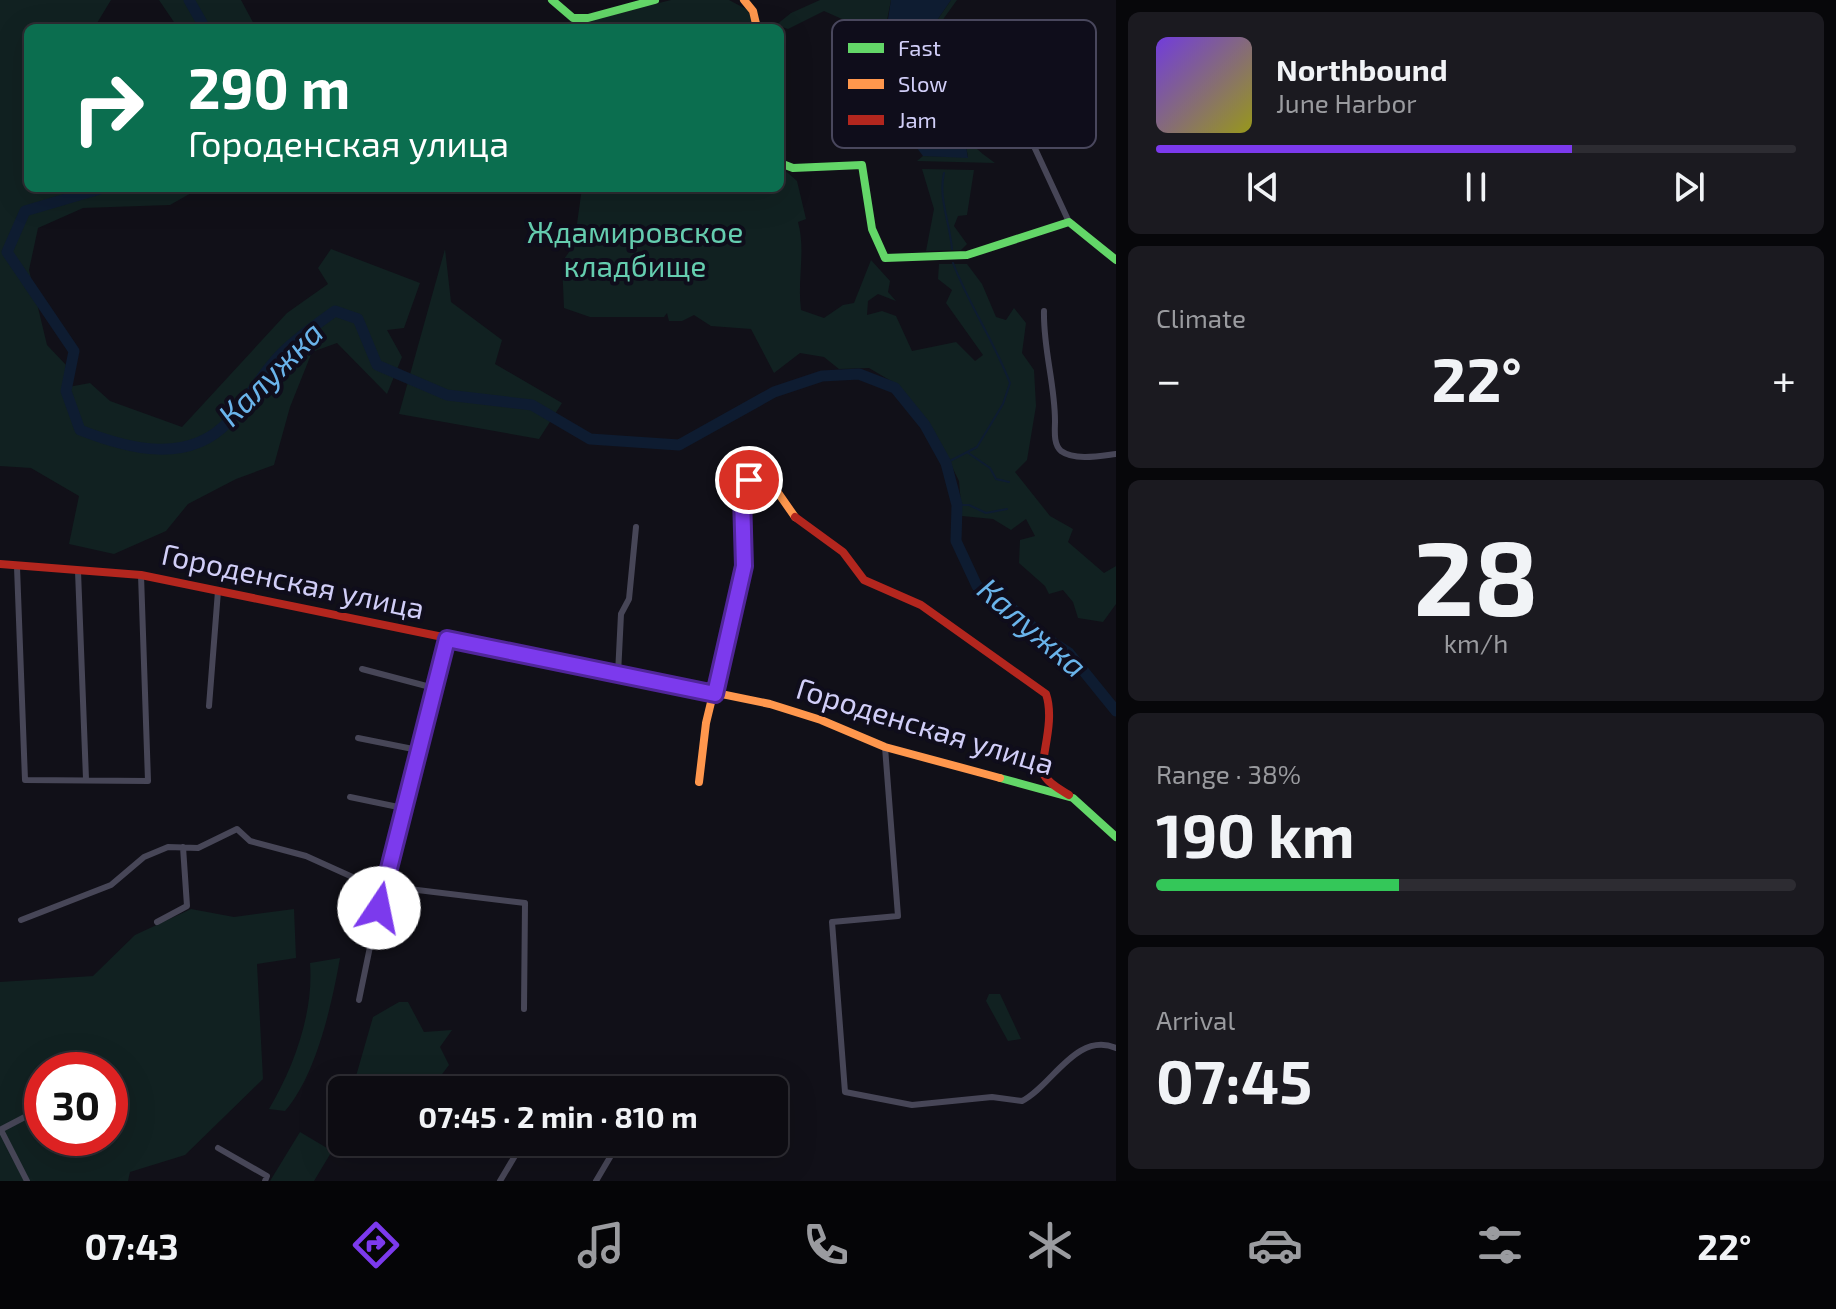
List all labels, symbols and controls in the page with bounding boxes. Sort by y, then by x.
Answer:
legend [832,20,1096,148]
text: Fast [898,34,941,60]
text: Northbound [1276,51,1448,87]
text: 290 m [188,53,350,120]
icon: right [56,56,160,160]
text: Slow [898,70,947,96]
text: June Harbor [1276,87,1417,118]
text: Jam [898,106,937,132]
text: Городенская улица [188,121,509,164]
icon: previous [1241,165,1285,209]
icon: pause [1454,165,1498,209]
icon: next [1667,165,1711,209]
park label: Ждамировское кладбище [527,213,743,283]
text: Climate [1156,302,1246,333]
water label: Калужка [209,312,330,433]
text: 22° [1432,342,1522,414]
text: − [1156,352,1182,405]
text: + [1772,352,1796,405]
pin [715,446,783,514]
icon: arrive [727,458,771,502]
text: 28 [1413,512,1539,637]
street label: Городенская улица [159,535,428,626]
water label: Калужка [971,569,1096,684]
text: km/h [1444,627,1508,658]
street label: Городенская улица [792,669,1059,782]
text: Range · 38% [1156,758,1301,789]
text: 190 km [1156,798,1355,870]
position arrow [337,866,421,950]
text: Arrival [1156,1004,1235,1035]
text: 07:45 [1156,1044,1312,1116]
speed limit sign: 30 [24,1052,128,1156]
text: 07:45 · 2 min · 810 m [418,1098,698,1134]
icon: directions [348,1217,404,1273]
icon: music [573,1217,629,1273]
icon: phone [798,1217,854,1273]
icon: climate [1022,1217,1078,1273]
icon: car [1247,1217,1303,1273]
icon: filters [1472,1217,1528,1273]
text: 07:43 [84,1224,179,1267]
text: 22° [1697,1224,1751,1267]

